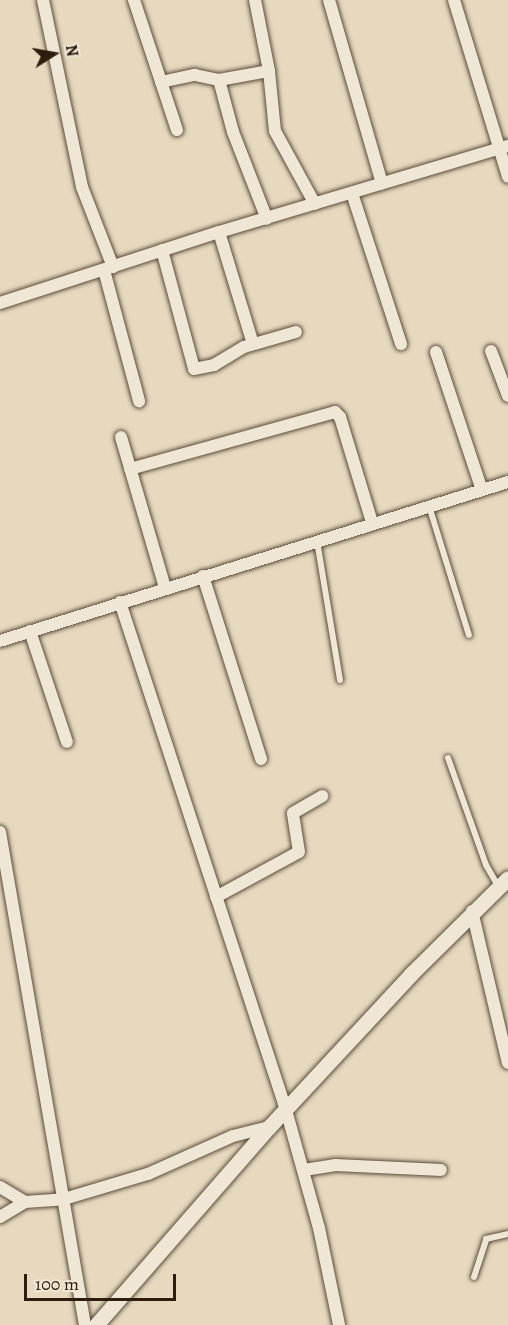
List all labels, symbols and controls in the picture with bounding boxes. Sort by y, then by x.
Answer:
north arrow [24,24,84,84]
text: N [60,43,84,58]
scale bar [27,1262,178,1300]
text: 100 m [35,1272,79,1296]

